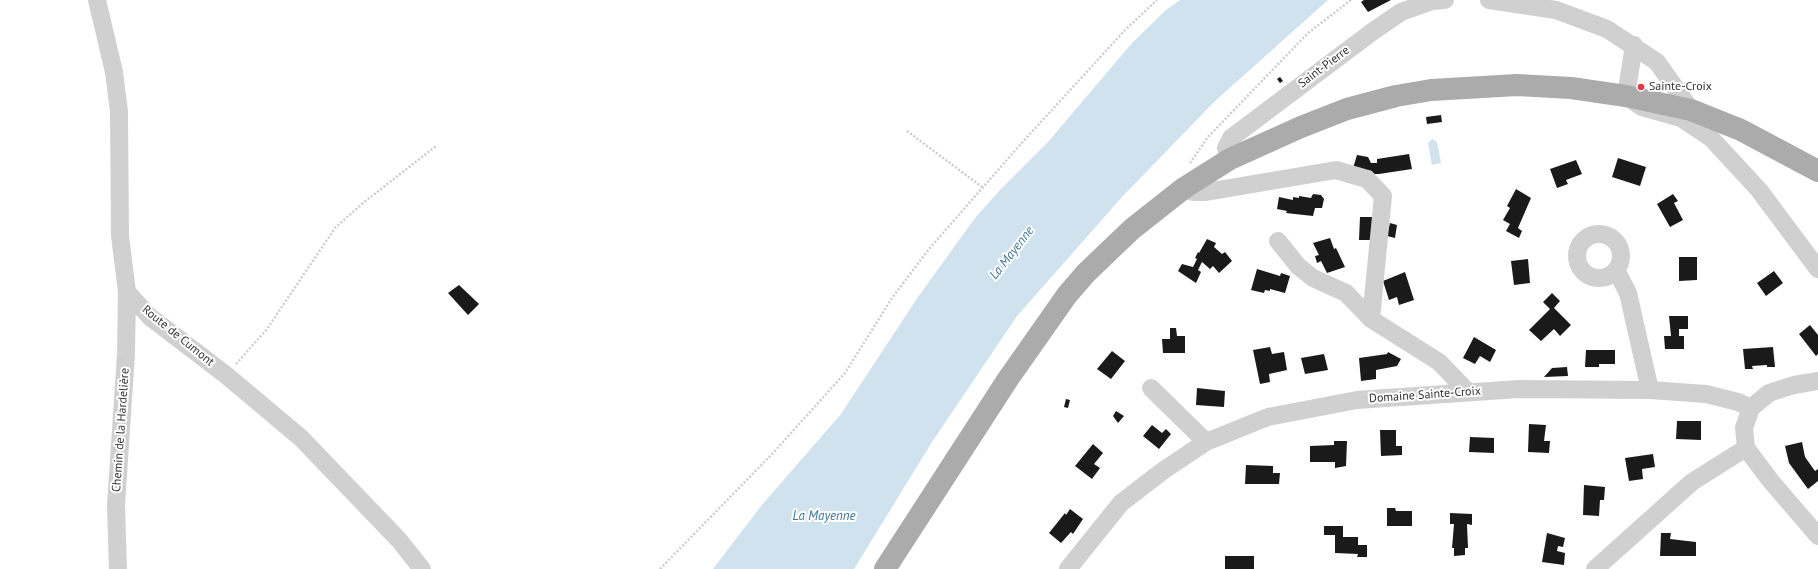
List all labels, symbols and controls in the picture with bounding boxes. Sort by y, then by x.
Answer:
street label: Saint-Pierre [1296,43,1352,91]
place label: Sainte-Croix [1649,80,1712,94]
marker: Sainte-Croix [1636,82,1646,92]
water label: La Mayenne [986,223,1038,283]
street label: Route de Cumont [139,303,217,369]
street label: Chemin de la Hardelière [109,368,133,492]
street label: Domaine Sainte-Croix [1369,384,1481,406]
water label: La Mayenne [793,508,855,524]

